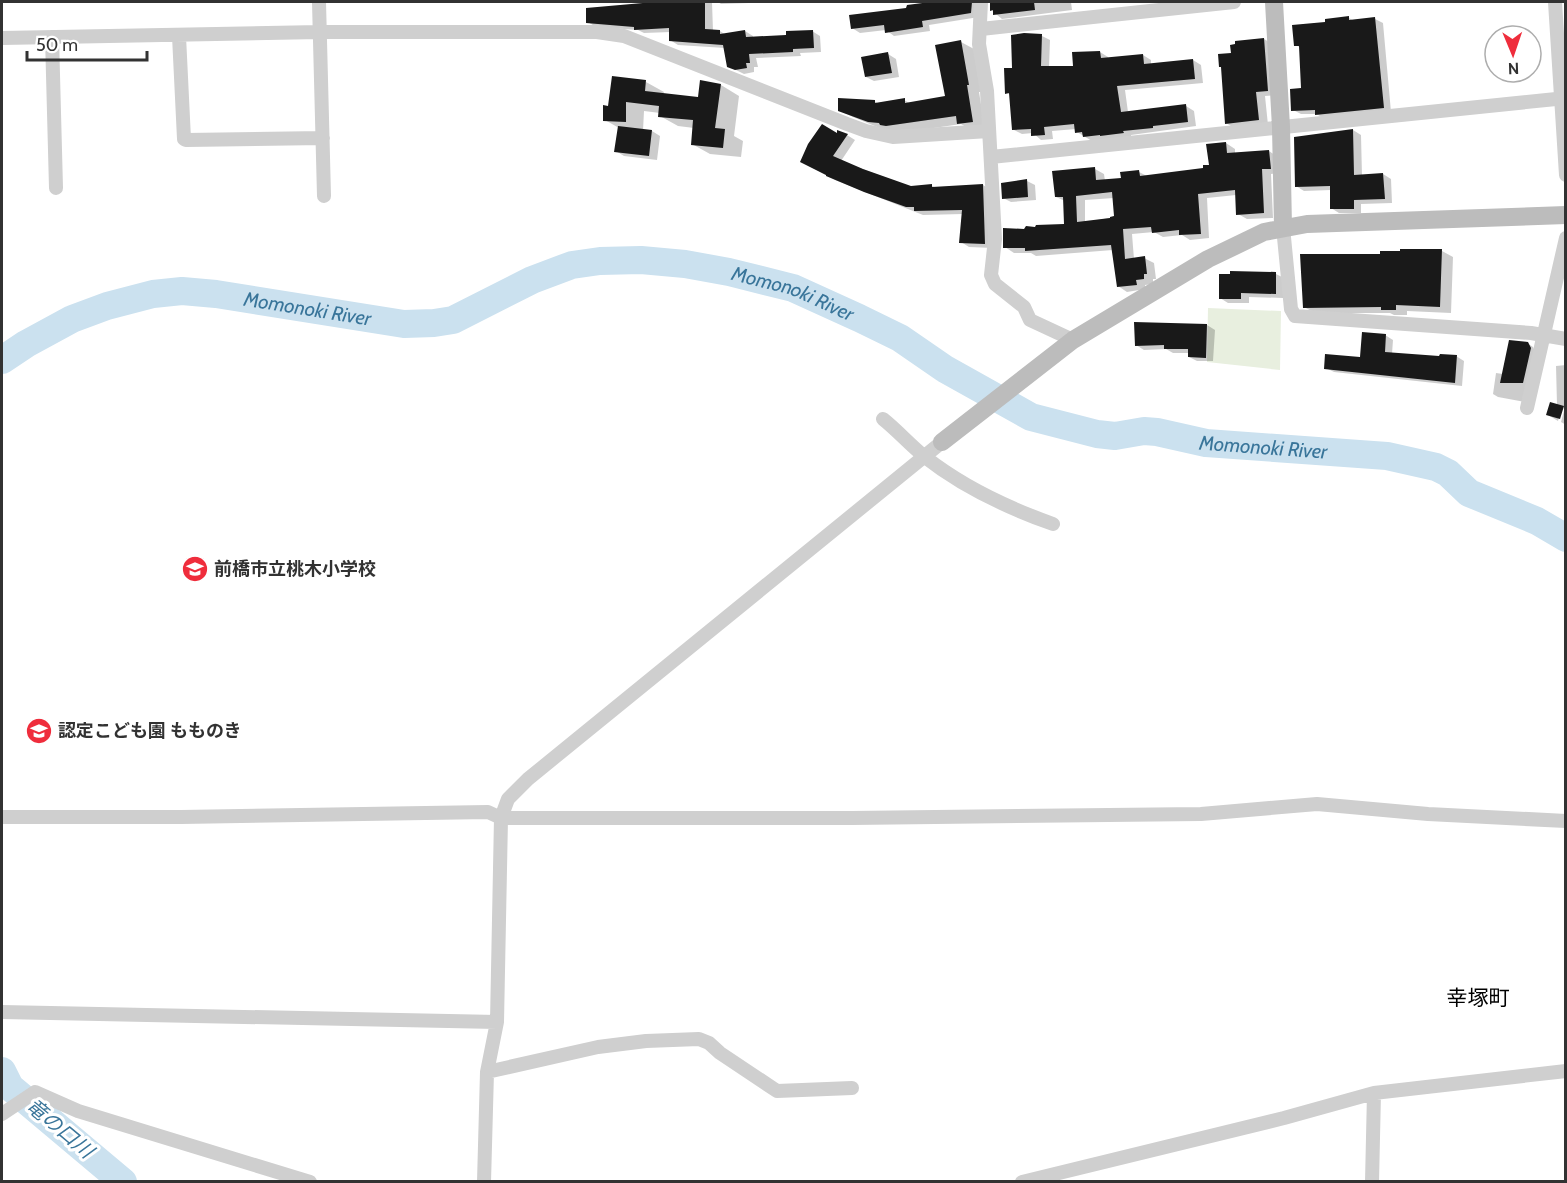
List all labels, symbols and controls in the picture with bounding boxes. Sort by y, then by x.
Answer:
scale bar [27,24,147,62]
north arrow [1483,24,1543,84]
text: 50 m [36,34,78,56]
text: N [1508,59,1519,78]
water label: Momonoki River [728,261,859,326]
water label: Momonoki River [241,286,374,331]
water label: Momonoki River [1197,430,1329,464]
school or university icon: 前橋市立桃木小学校 [180,554,210,584]
place label: 前橋市立桃木小学校 [214,558,376,580]
school or university icon: 認定こども園 もものき [24,716,54,746]
place label: 認定こども園 もものき [58,720,242,742]
district label: 幸塚町 [1447,985,1510,1010]
water label: 竜の口川 [22,1093,100,1164]

